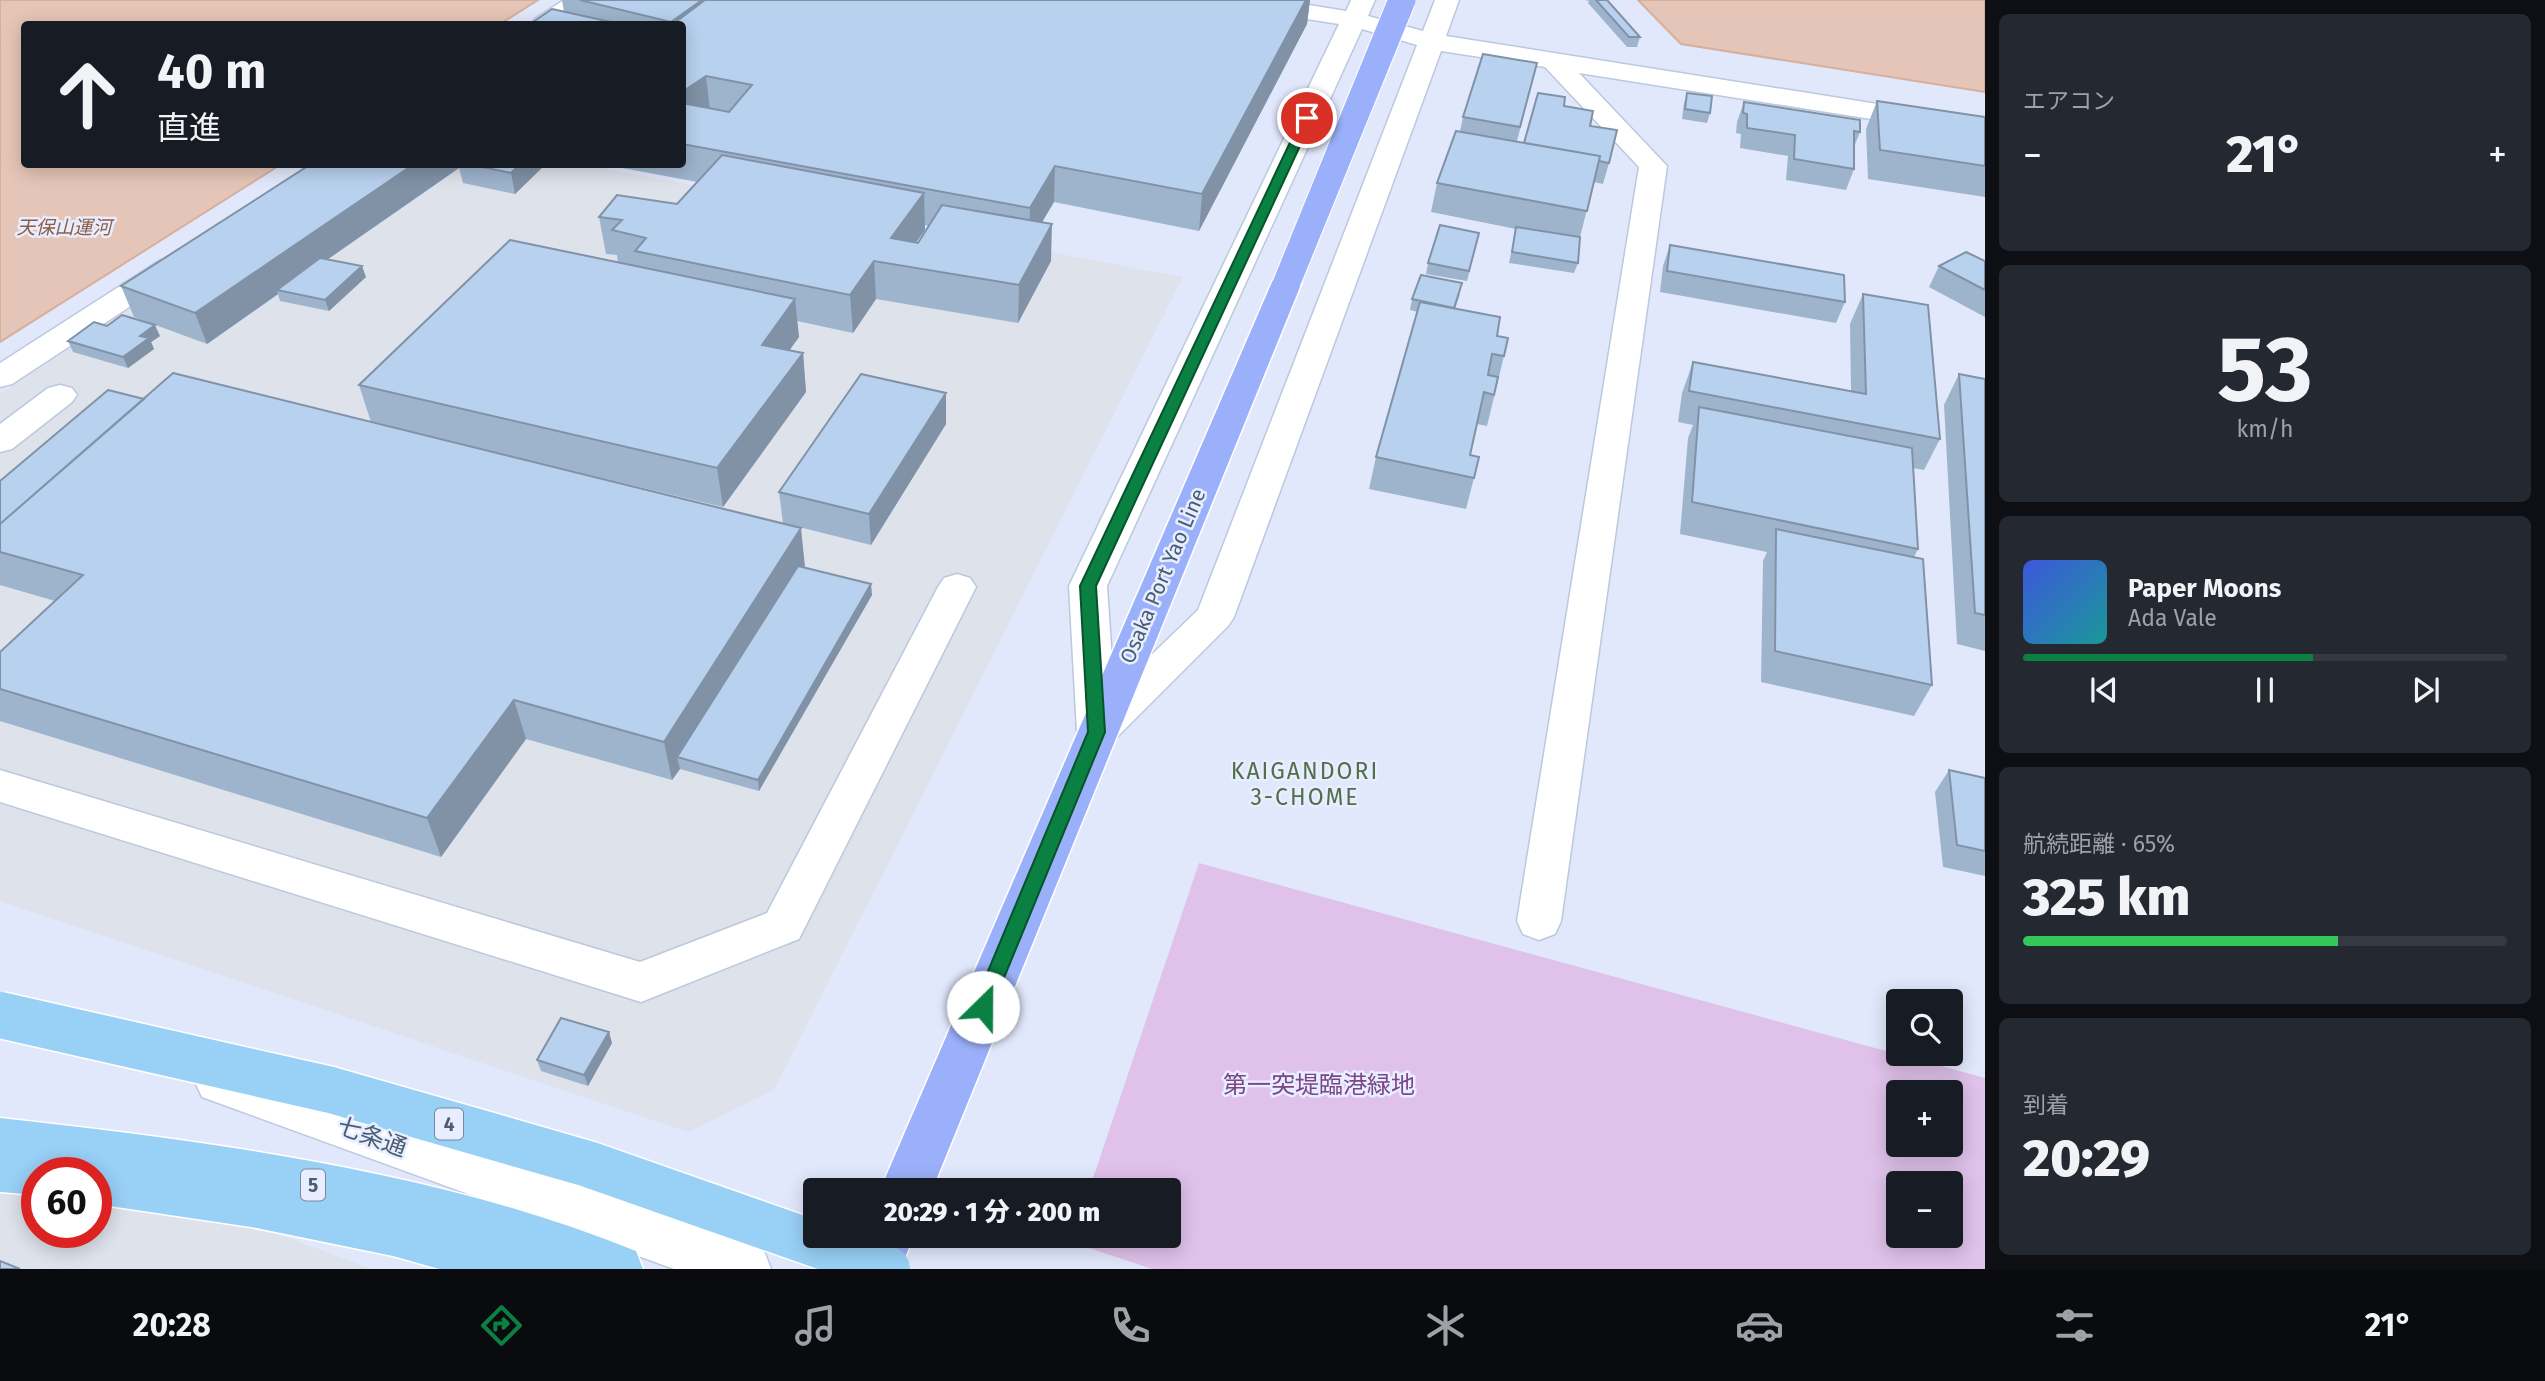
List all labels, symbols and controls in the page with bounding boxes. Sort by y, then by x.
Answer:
text: 40 m [157,42,266,101]
icon: ahead [42,49,133,140]
text: エアコン [2023,87,2115,115]
pin [1277,88,1337,148]
icon: arrive [1288,99,1326,137]
text: 直進 [157,109,221,147]
text: 21° [2226,123,2304,186]
text: − [2023,132,2042,178]
text: + [2488,132,2507,178]
water label: 天保山運河 [16,216,115,239]
text: 53 [2217,315,2313,424]
text: km/h [2237,415,2293,443]
street label: Osaka Port Yao Line [1114,485,1212,667]
text: Paper Moons [2128,573,2281,604]
text: Ada Vale [2128,604,2217,632]
icon: previous [2085,671,2123,709]
icon: pause [2246,671,2284,709]
icon: next [2407,671,2445,709]
district label: KAIGANDORI 3-CHOME [1231,757,1379,811]
text: 航続距離 · 65% [2023,830,2175,858]
text: 325 km [2023,866,2190,929]
position arrow [946,970,1020,1044]
map controls [1886,989,1963,1248]
button: search [1886,989,1963,1066]
park label: 第一突堤臨港緑地 [1223,1071,1415,1099]
button: + [1886,1080,1963,1157]
text: 到着 [2023,1091,2069,1119]
road number: 4 [435,1108,463,1140]
street label: 七条通 [333,1112,411,1162]
text: 20:29 [2023,1127,2150,1190]
speed limit sign: 60 [21,1157,112,1248]
road number: 5 [301,1170,325,1200]
button: − [1886,1171,1963,1248]
text: 20:29 · 1 分 · 200 m [884,1197,1100,1228]
icon: directions [477,1301,526,1350]
icon: music [791,1301,840,1350]
icon: phone [1106,1301,1155,1350]
icon: climate [1421,1301,1470,1350]
icon: car [1735,1301,1784,1350]
icon: filters [2050,1301,2099,1350]
text: 20:28 [133,1306,211,1344]
text: 21° [2365,1306,2412,1344]

